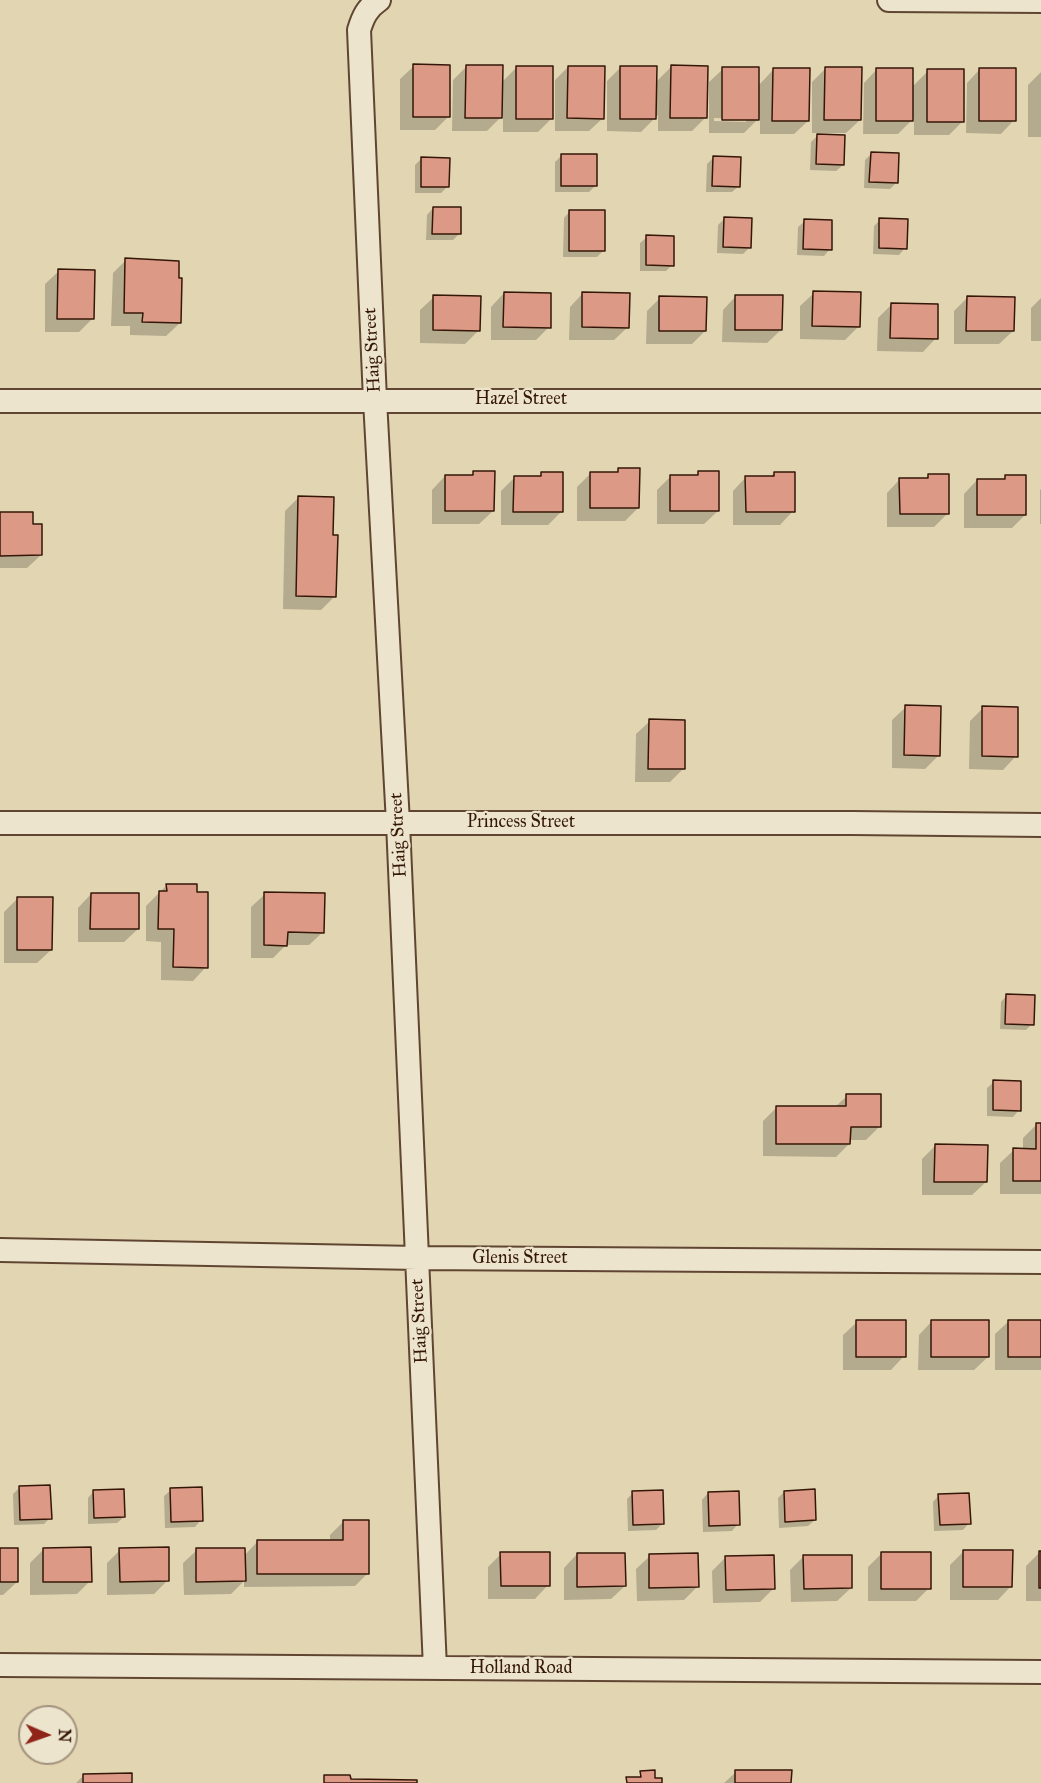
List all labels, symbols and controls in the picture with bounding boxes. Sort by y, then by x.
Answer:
street label: Haig Street [360,307,386,393]
street label: Hazel Street [475,389,567,411]
street label: Haig Street [386,792,412,878]
street label: Princess Street [467,812,575,834]
street label: Glenis Street [472,1248,568,1270]
street label: Haig Street [407,1278,433,1364]
street label: Holland Road [470,1658,572,1680]
north arrow [18,1705,78,1765]
text: N [55,1728,74,1743]

